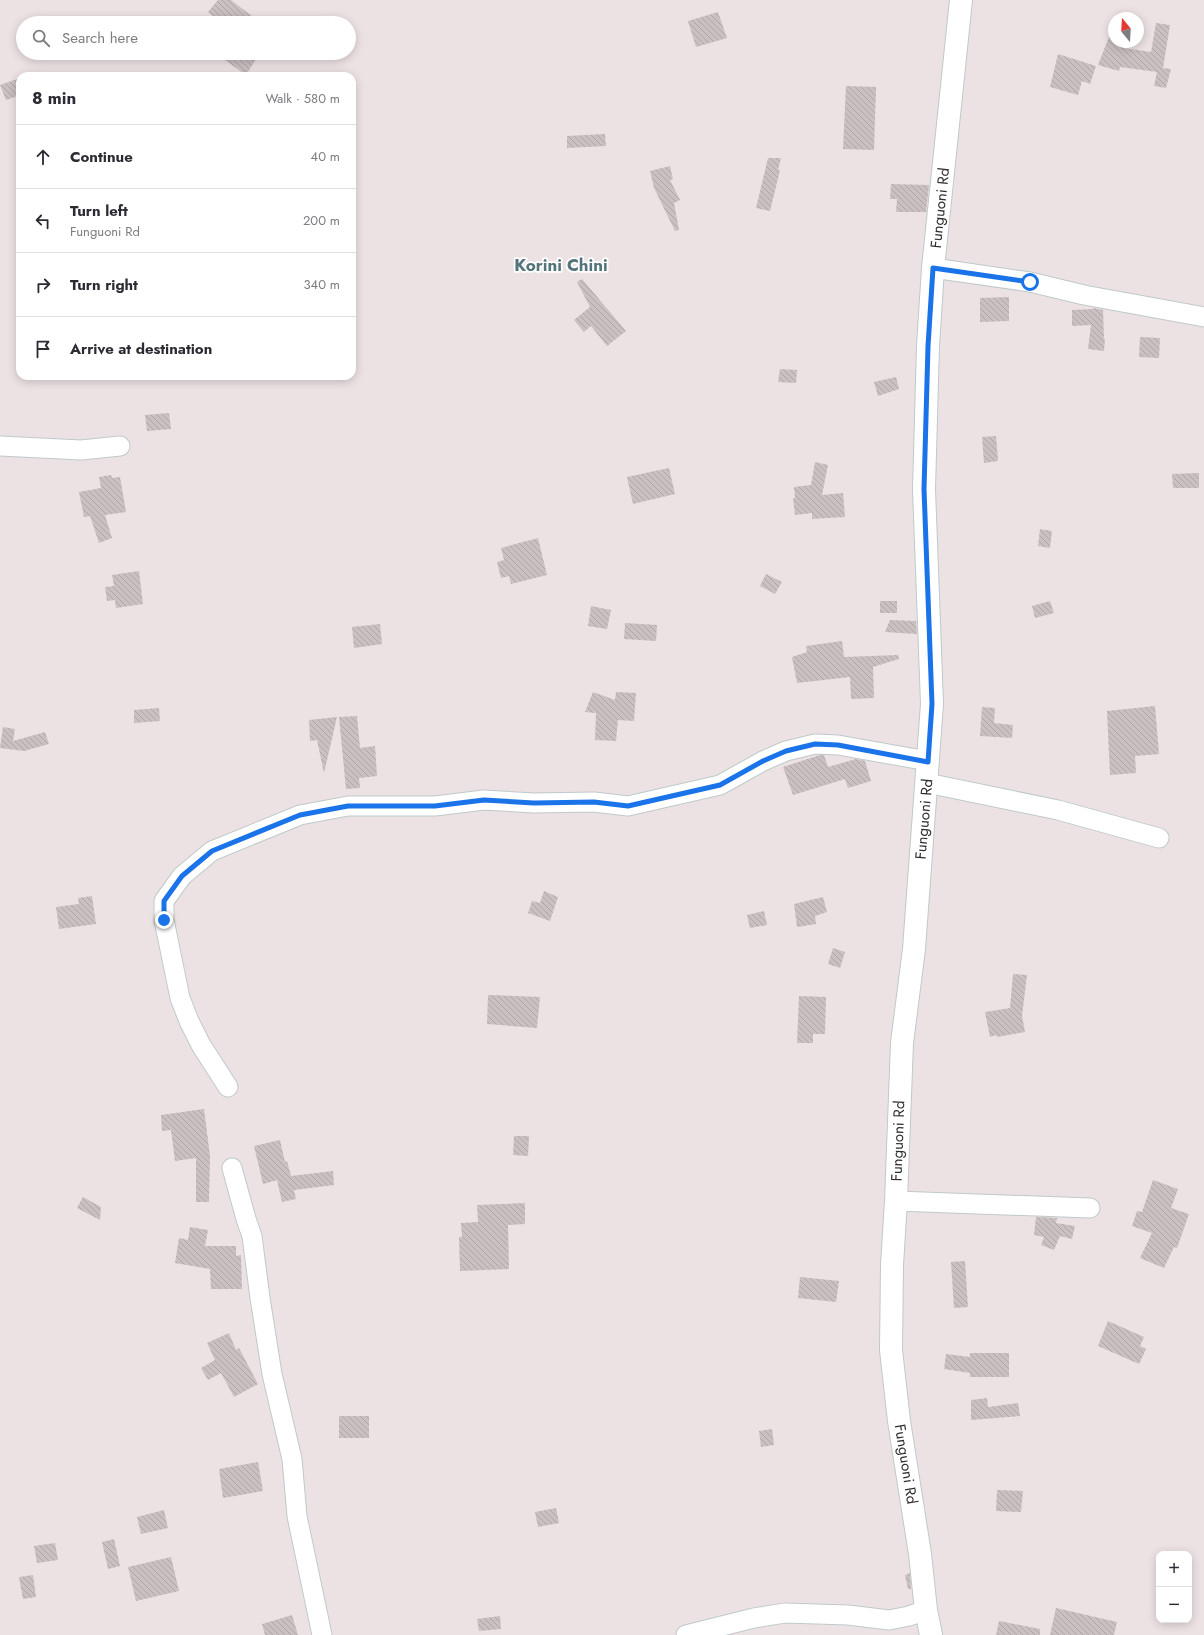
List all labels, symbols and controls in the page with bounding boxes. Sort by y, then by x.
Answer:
north arrow [1108,12,1144,48]
search box [16,16,356,60]
icon: search [30,27,52,49]
text: Search here [62,27,138,49]
text: 8 min [32,86,76,110]
text: Walk · 580 m [265,89,340,108]
icon: ahead [32,146,54,168]
text: Continue [70,146,133,168]
text: 40 m [311,147,340,166]
street label: Funguoni Rd [925,167,955,249]
text: Turn left [70,200,128,222]
icon: left [32,210,54,232]
text: 200 m [303,211,340,230]
text: Funguoni Rd [70,222,140,241]
district label: Korini Chini [514,253,608,277]
route start [1021,273,1039,291]
icon: right [32,274,54,296]
text: Turn right [70,274,138,296]
text: 340 m [303,275,340,294]
icon: arrive [32,338,54,360]
text: Arrive at destination [70,338,212,360]
street label: Funguoni Rd [910,778,938,860]
route end [155,911,173,929]
street label: Funguoni Rd [886,1100,910,1182]
street label: Funguoni Rd [889,1422,923,1506]
map controls [1156,1551,1192,1623]
button: + [1156,1551,1192,1587]
button: − [1156,1587,1192,1623]

